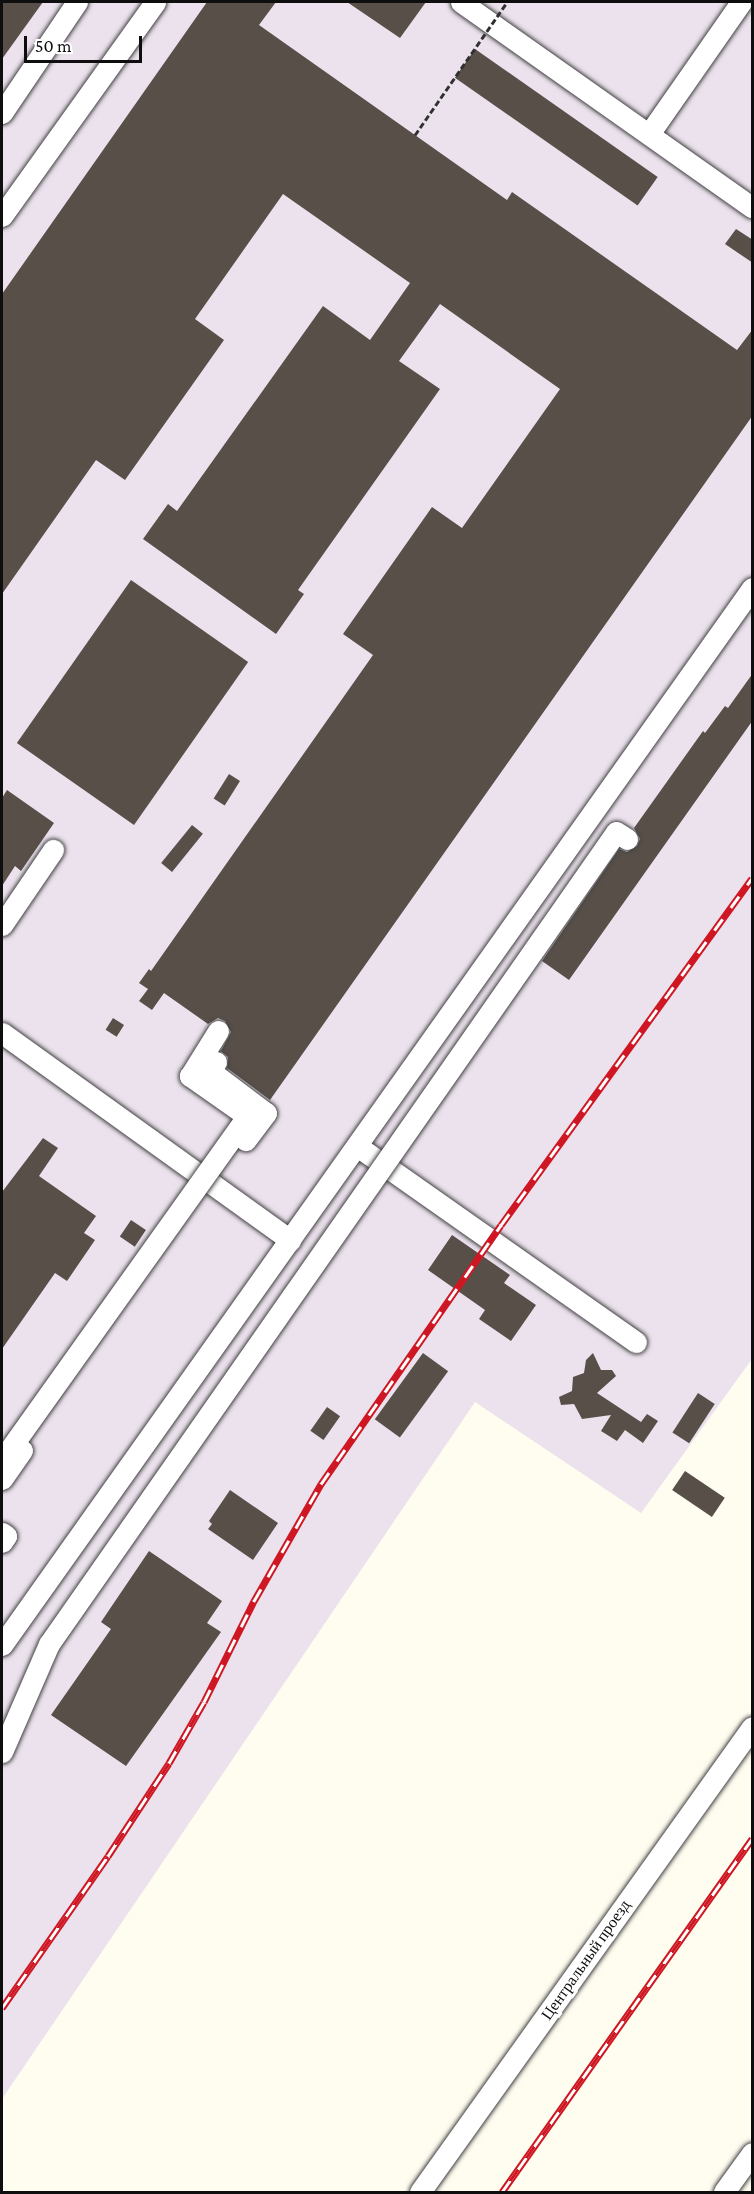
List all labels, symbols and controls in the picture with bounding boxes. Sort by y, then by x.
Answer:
scale bar [27,24,146,62]
text: 50 m [35,36,72,56]
street label: Центральный проезд [537,1896,635,2024]

